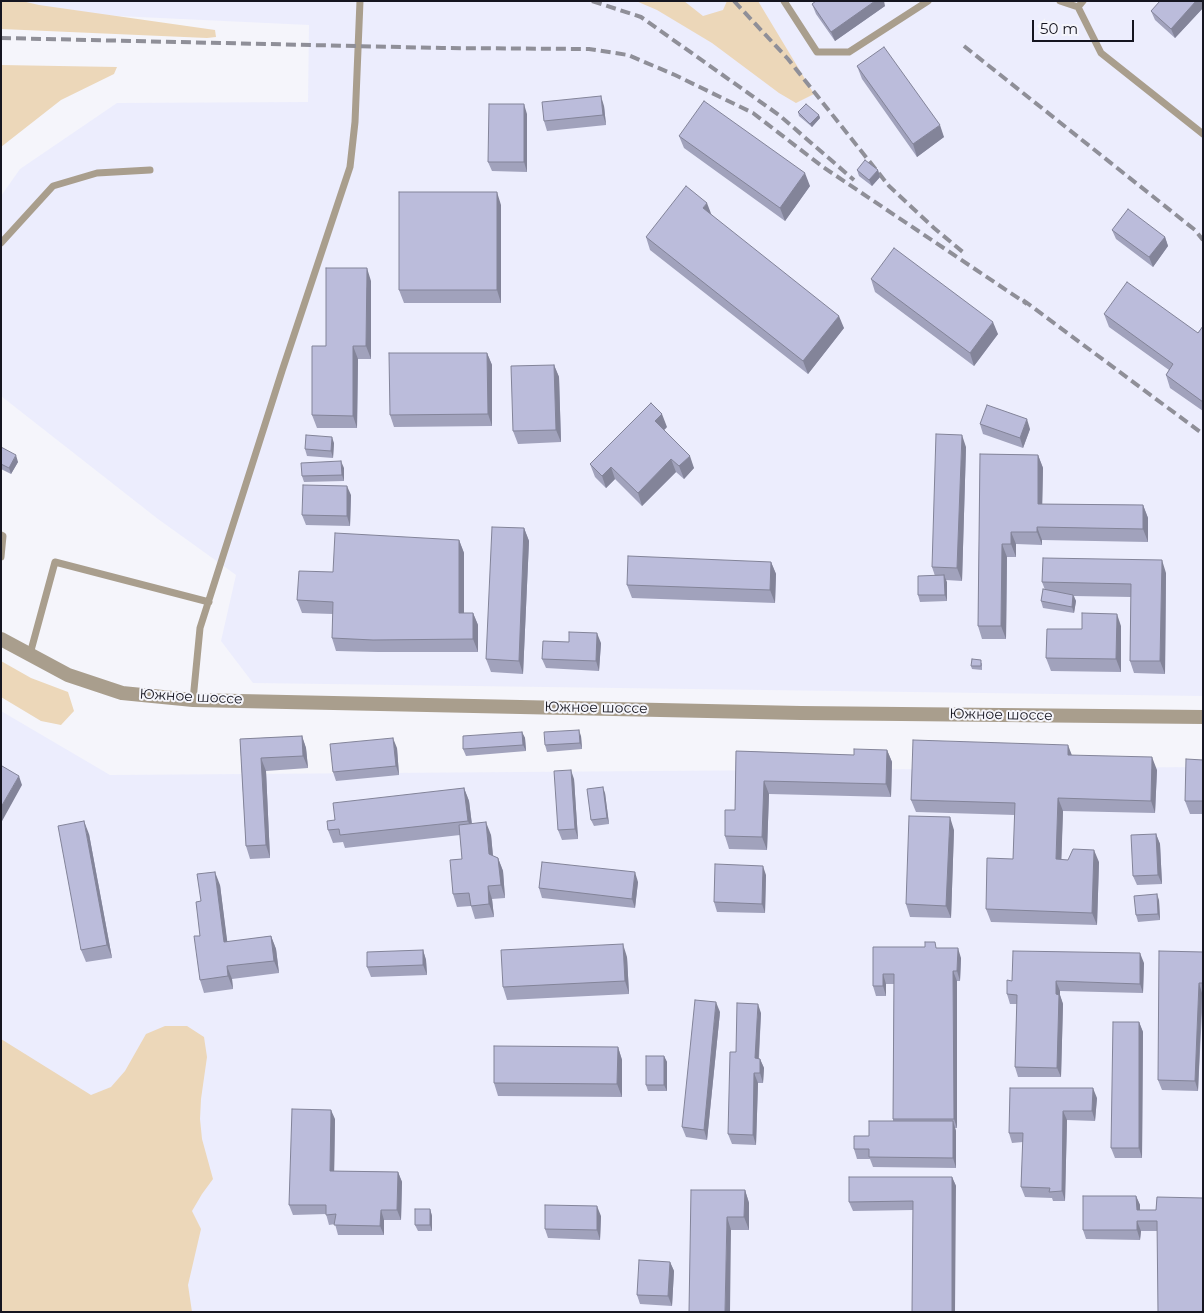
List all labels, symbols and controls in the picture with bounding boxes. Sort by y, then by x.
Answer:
scale bar [1034,10,1136,42]
text: 50 m [1040,19,1078,38]
street label: Южное шоссе [139,686,243,708]
street label: Южное шоссе [544,699,648,717]
street label: Южное шоссе [949,706,1053,724]

